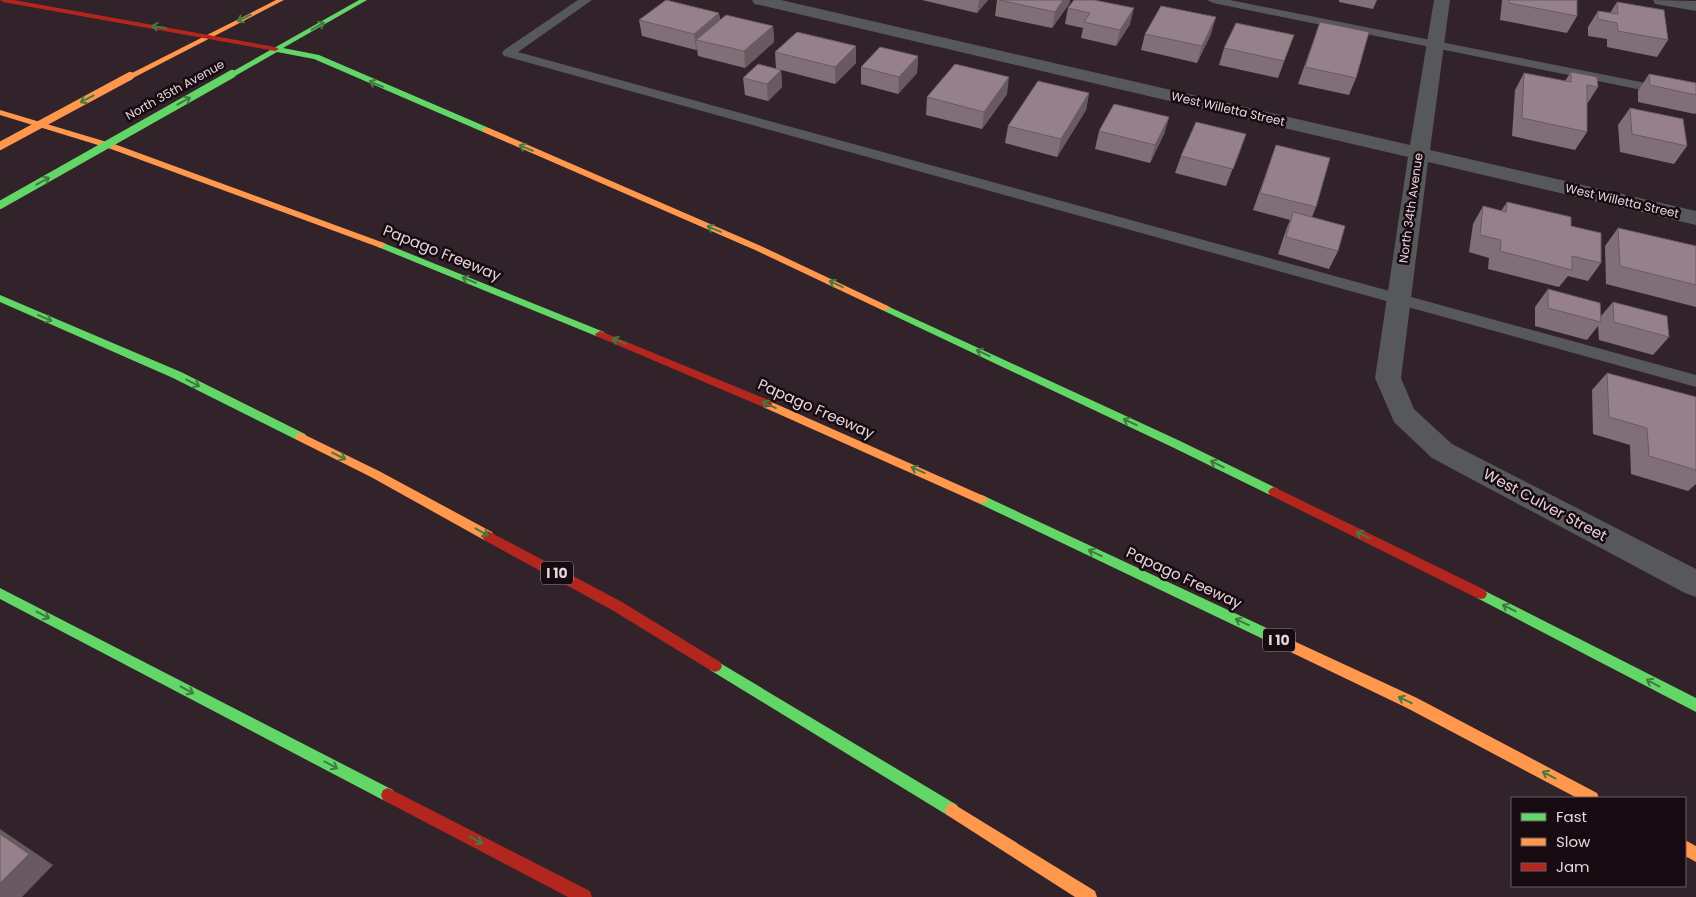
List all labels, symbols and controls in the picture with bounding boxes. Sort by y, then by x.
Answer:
one-way arrow [237,14,252,23]
one-way arrow [310,21,325,30]
one-way arrow [152,22,168,32]
street label: North 35th Avenue [122,55,227,124]
one-way arrow [369,78,384,88]
street label: West Willetta Street [1170,87,1287,130]
one-way arrow [80,94,95,104]
one-way arrow [177,96,191,106]
one-way arrow [518,142,533,151]
street label: North 34th Avenue [1394,152,1427,264]
one-way arrow [35,175,49,185]
street label: West Willetta Street [1564,179,1681,222]
street label: Papago Freeway [380,219,505,286]
one-way arrow [706,223,721,232]
one-way arrow [462,274,477,284]
one-way arrow [829,279,844,289]
one-way arrow [37,313,52,323]
one-way arrow [612,336,627,346]
one-way arrow [976,348,991,358]
street label: Papago Freeway [755,373,878,444]
one-way arrow [186,378,201,388]
one-way arrow [762,399,777,409]
one-way arrow [1123,417,1138,426]
one-way arrow [331,452,346,461]
one-way arrow [1210,459,1225,468]
street label: West Culver Street [1480,463,1611,546]
one-way arrow [911,465,926,475]
one-way arrow [474,528,489,538]
one-way arrow [1356,530,1371,539]
street label: Papago Freeway [1123,542,1246,614]
one-way arrow [1088,548,1103,558]
road number: I 10 [541,562,573,584]
one-way arrow [1502,603,1517,612]
one-way arrow [35,611,50,620]
one-way arrow [1235,617,1250,627]
road number: I 10 [1263,628,1295,652]
one-way arrow [1646,677,1661,687]
one-way arrow [180,685,195,695]
one-way arrow [1398,694,1413,704]
one-way arrow [324,760,339,770]
one-way arrow [1542,770,1556,780]
legend [1511,797,1686,887]
text: Fast [1556,806,1587,827]
text: Slow [1556,831,1591,852]
one-way arrow [468,835,483,845]
text: Jam [1556,856,1590,877]

